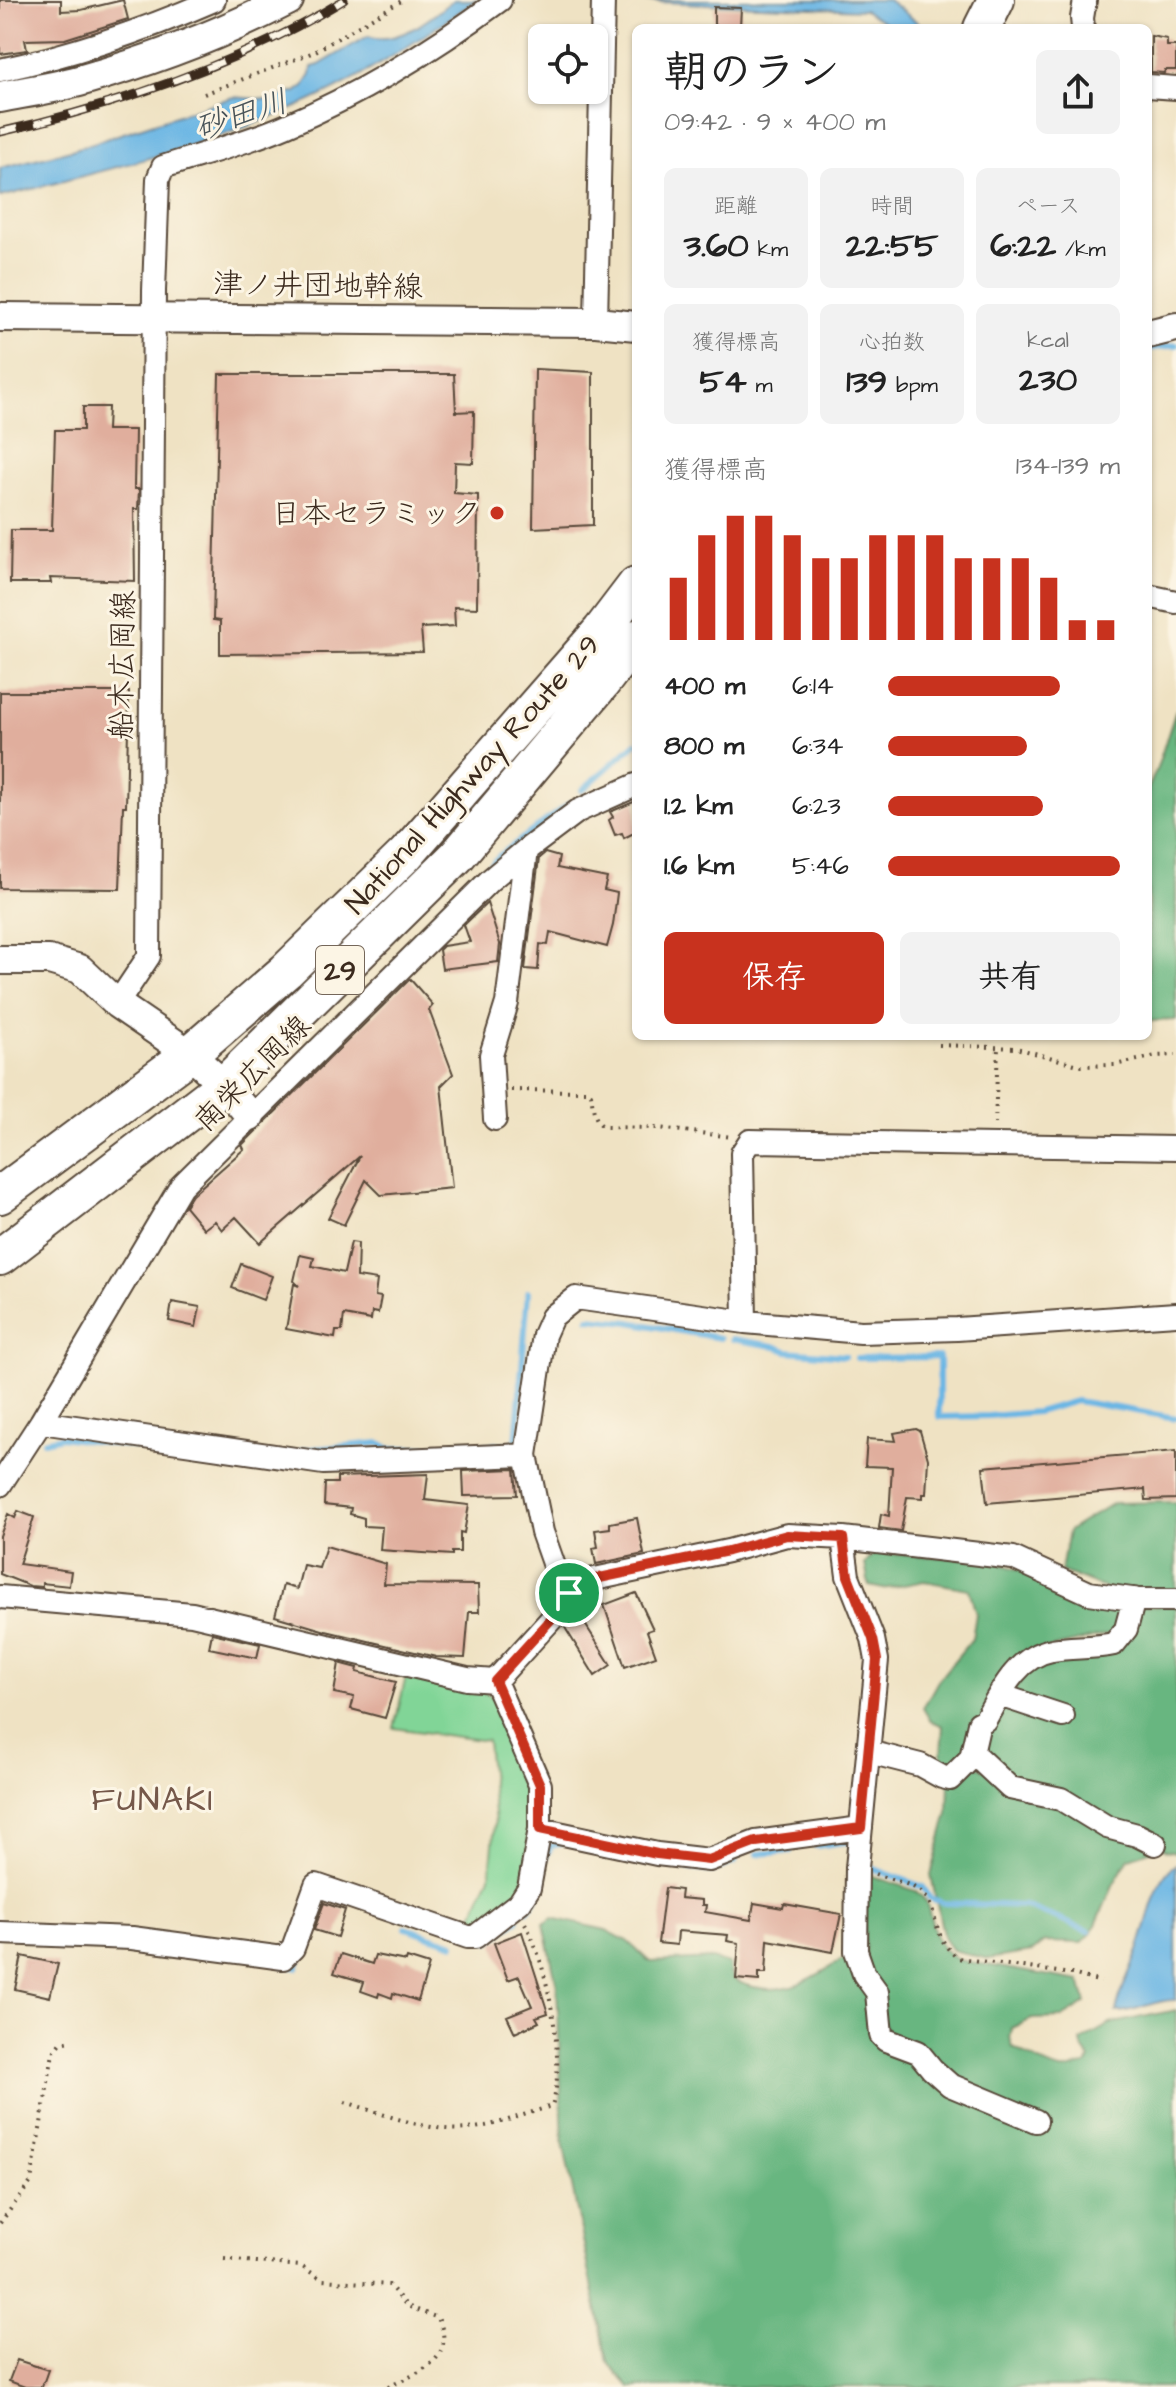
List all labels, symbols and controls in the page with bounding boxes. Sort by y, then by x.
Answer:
map controls [528,24,608,104]
button: locate [528,24,608,104]
text: 朝のラン [664,43,840,104]
button: share [1036,50,1120,134]
water label: 砂田川 [189,79,294,152]
text: 09:42 · 9 × 400 m [664,104,886,140]
text: 距離 [714,191,758,222]
text: 時間 [870,191,914,222]
text: ペース [1016,191,1080,222]
text: 3.60 [684,222,749,270]
text: 22:55 [846,222,938,270]
text: 6:22 [990,222,1056,270]
text: km [749,234,788,265]
text: /km [1056,234,1106,265]
street label: 津ノ井団地幹線 [213,263,423,309]
text: kcal [1027,325,1069,356]
text: 獲得標高 [692,327,780,358]
text: 心拍数 [859,327,925,358]
text: 230 [1019,356,1077,404]
text: 54 [699,358,747,406]
text: 139 [846,358,887,406]
text: m [747,370,773,401]
text: bpm [887,370,938,401]
text: 134–139 m [1016,448,1120,484]
text: 獲得標高 [664,452,768,488]
place label: 日本セラミック [271,493,481,535]
marker: 日本セラミック [488,504,506,522]
street label: 船木広岡線 [101,590,145,740]
street label: National Highway Route 29 [335,625,611,925]
text: 400 m [664,668,745,704]
text: 6:14 [792,668,834,704]
text: 800 m [664,728,744,764]
text: 6:34 [792,728,844,764]
text: 1.2 km [664,788,732,824]
text: 6:23 [792,788,841,824]
text: 1.6 km [664,848,734,884]
text: 5:46 [792,848,849,884]
button: 保存 [664,932,884,1024]
button: 共有 [900,932,1120,1024]
road number: 29 [316,946,364,994]
street label: 南栄広岡線 [185,1006,321,1142]
pin [535,1559,603,1627]
icon: arrive [547,1571,591,1615]
district label: FUNAKI [91,1776,215,1824]

